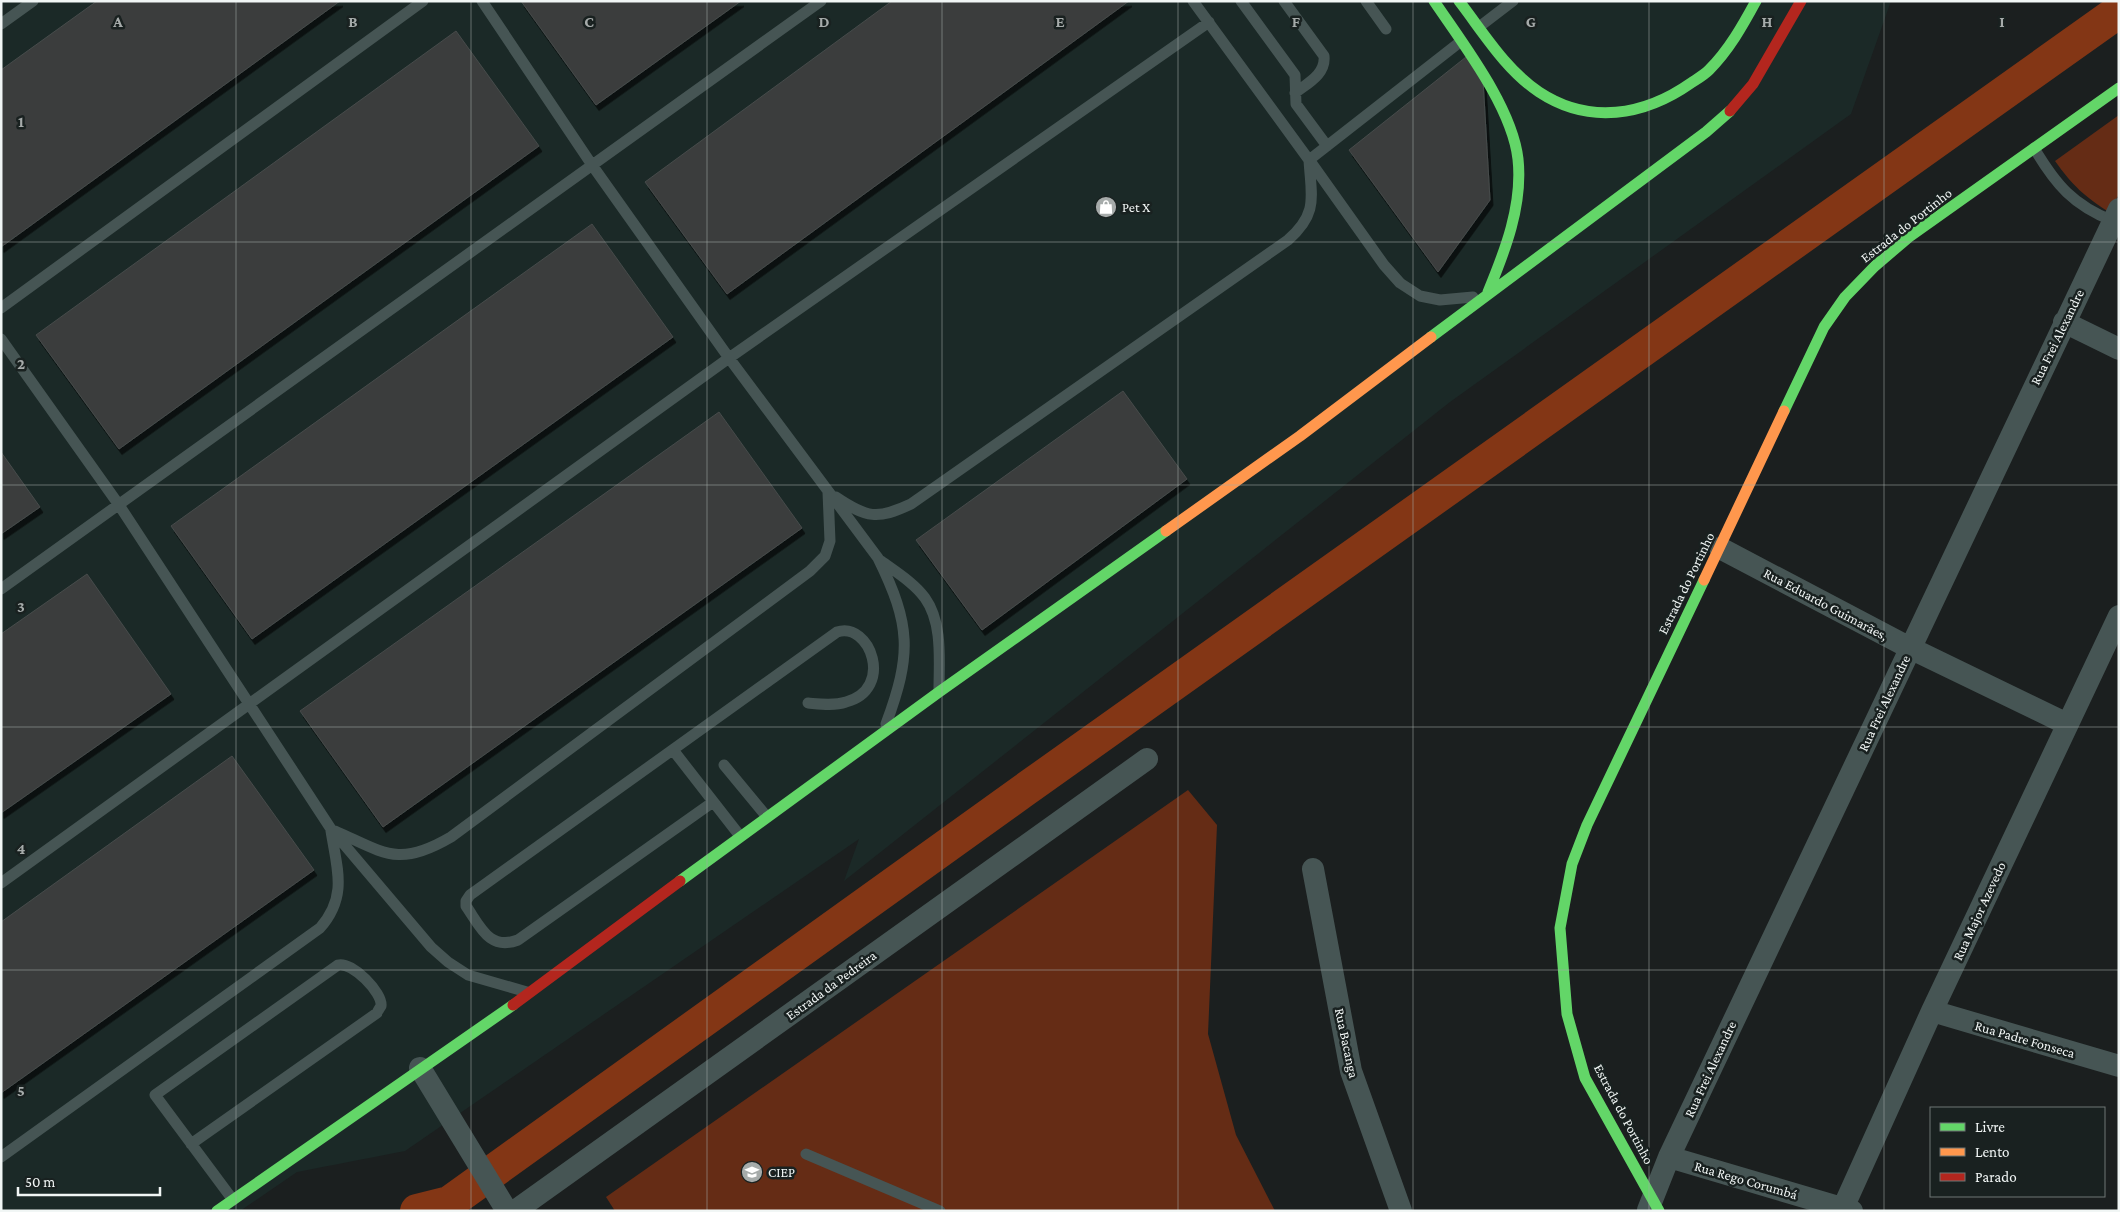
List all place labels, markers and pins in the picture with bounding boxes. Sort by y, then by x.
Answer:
shop icon: Pet X [1094,195,1118,219]
place label: Pet X [1122,199,1150,215]
school or university icon: CIEP [740,1160,764,1184]
place label: CIEP [768,1164,795,1180]

